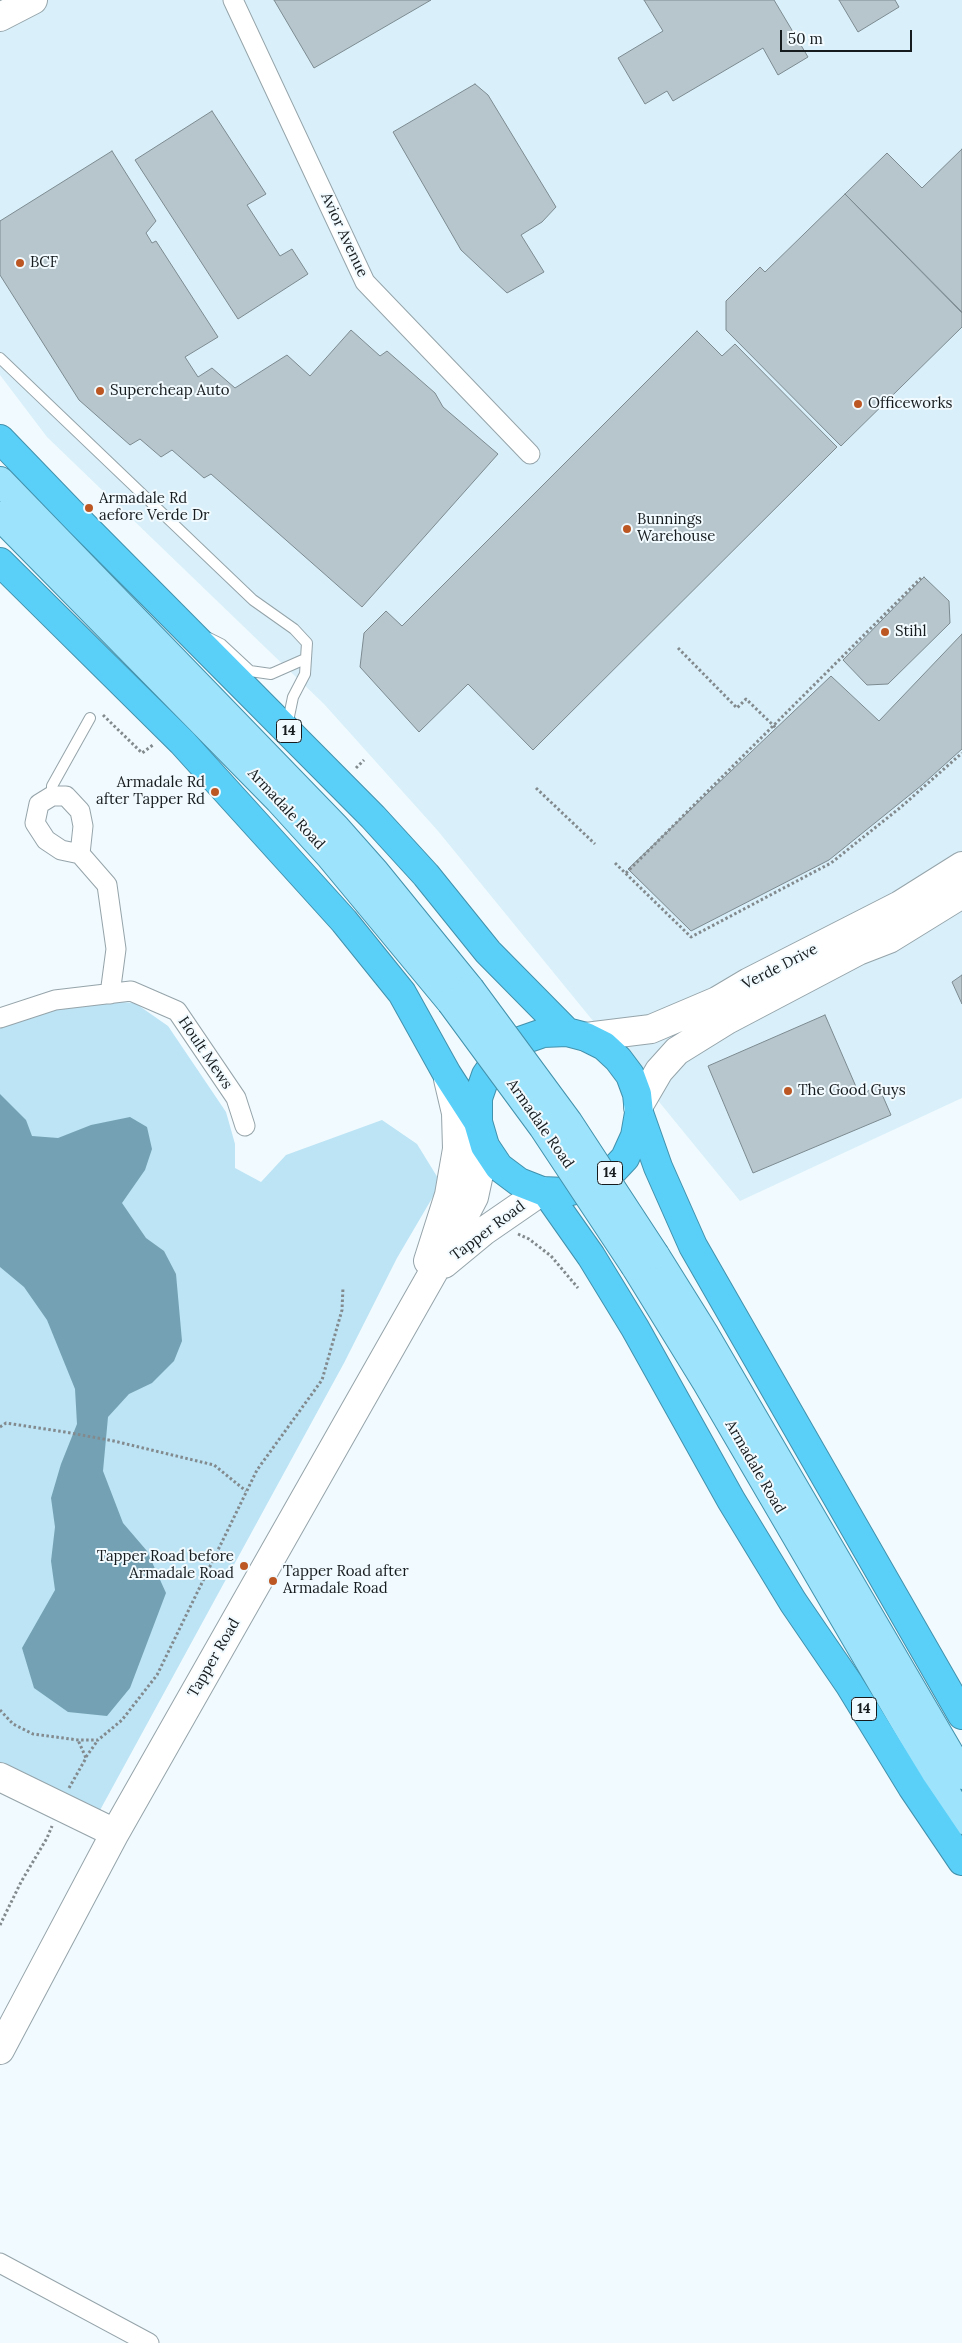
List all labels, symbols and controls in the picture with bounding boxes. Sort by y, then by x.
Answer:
scale bar [782,20,914,52]
text: 50 m [788,29,823,48]
street label: Avior Avenue [317,190,371,280]
place label: BCF [30,254,58,272]
marker: BCF [14,257,26,269]
place label: Supercheap Auto [110,382,229,400]
marker: Supercheap Auto [94,385,106,397]
place label: Officeworks [868,395,952,413]
marker: Officeworks [852,398,864,410]
place label: Armadale Rd aefore Verde Dr [99,490,210,525]
marker: Armadale Rd aefore Verde Dr [83,502,95,514]
place label: Bunnings Warehouse [637,511,715,546]
marker: Bunnings Warehouse [621,523,633,535]
place label: Stihl [895,623,927,641]
marker: Stihl [879,626,891,638]
road number: 14 [276,719,302,742]
street label: Armadale Road [244,765,328,853]
place label: Armadale Rd after Tapper Rd [96,774,205,809]
marker: Armadale Rd after Tapper Rd [209,786,221,798]
street label: Verde Drive [739,940,821,994]
street label: Hoult Mews [174,1013,236,1093]
street label: Armadale Road [503,1076,577,1172]
place label: The Good Guys [798,1082,906,1100]
marker: The Good Guys [782,1085,794,1097]
road number: 14 [598,1162,622,1184]
street label: Tapper Road [447,1197,529,1265]
street label: Armadale Road [721,1417,789,1517]
place label: Tapper Road before Armadale Road [97,1548,234,1583]
marker: Tapper Road before Armadale Road [238,1560,250,1572]
place label: Tapper Road after Armadale Road [283,1563,409,1598]
marker: Tapper Road after Armadale Road [267,1575,279,1587]
street label: Tapper Road [184,1615,244,1701]
road number: 14 [852,1698,876,1720]

